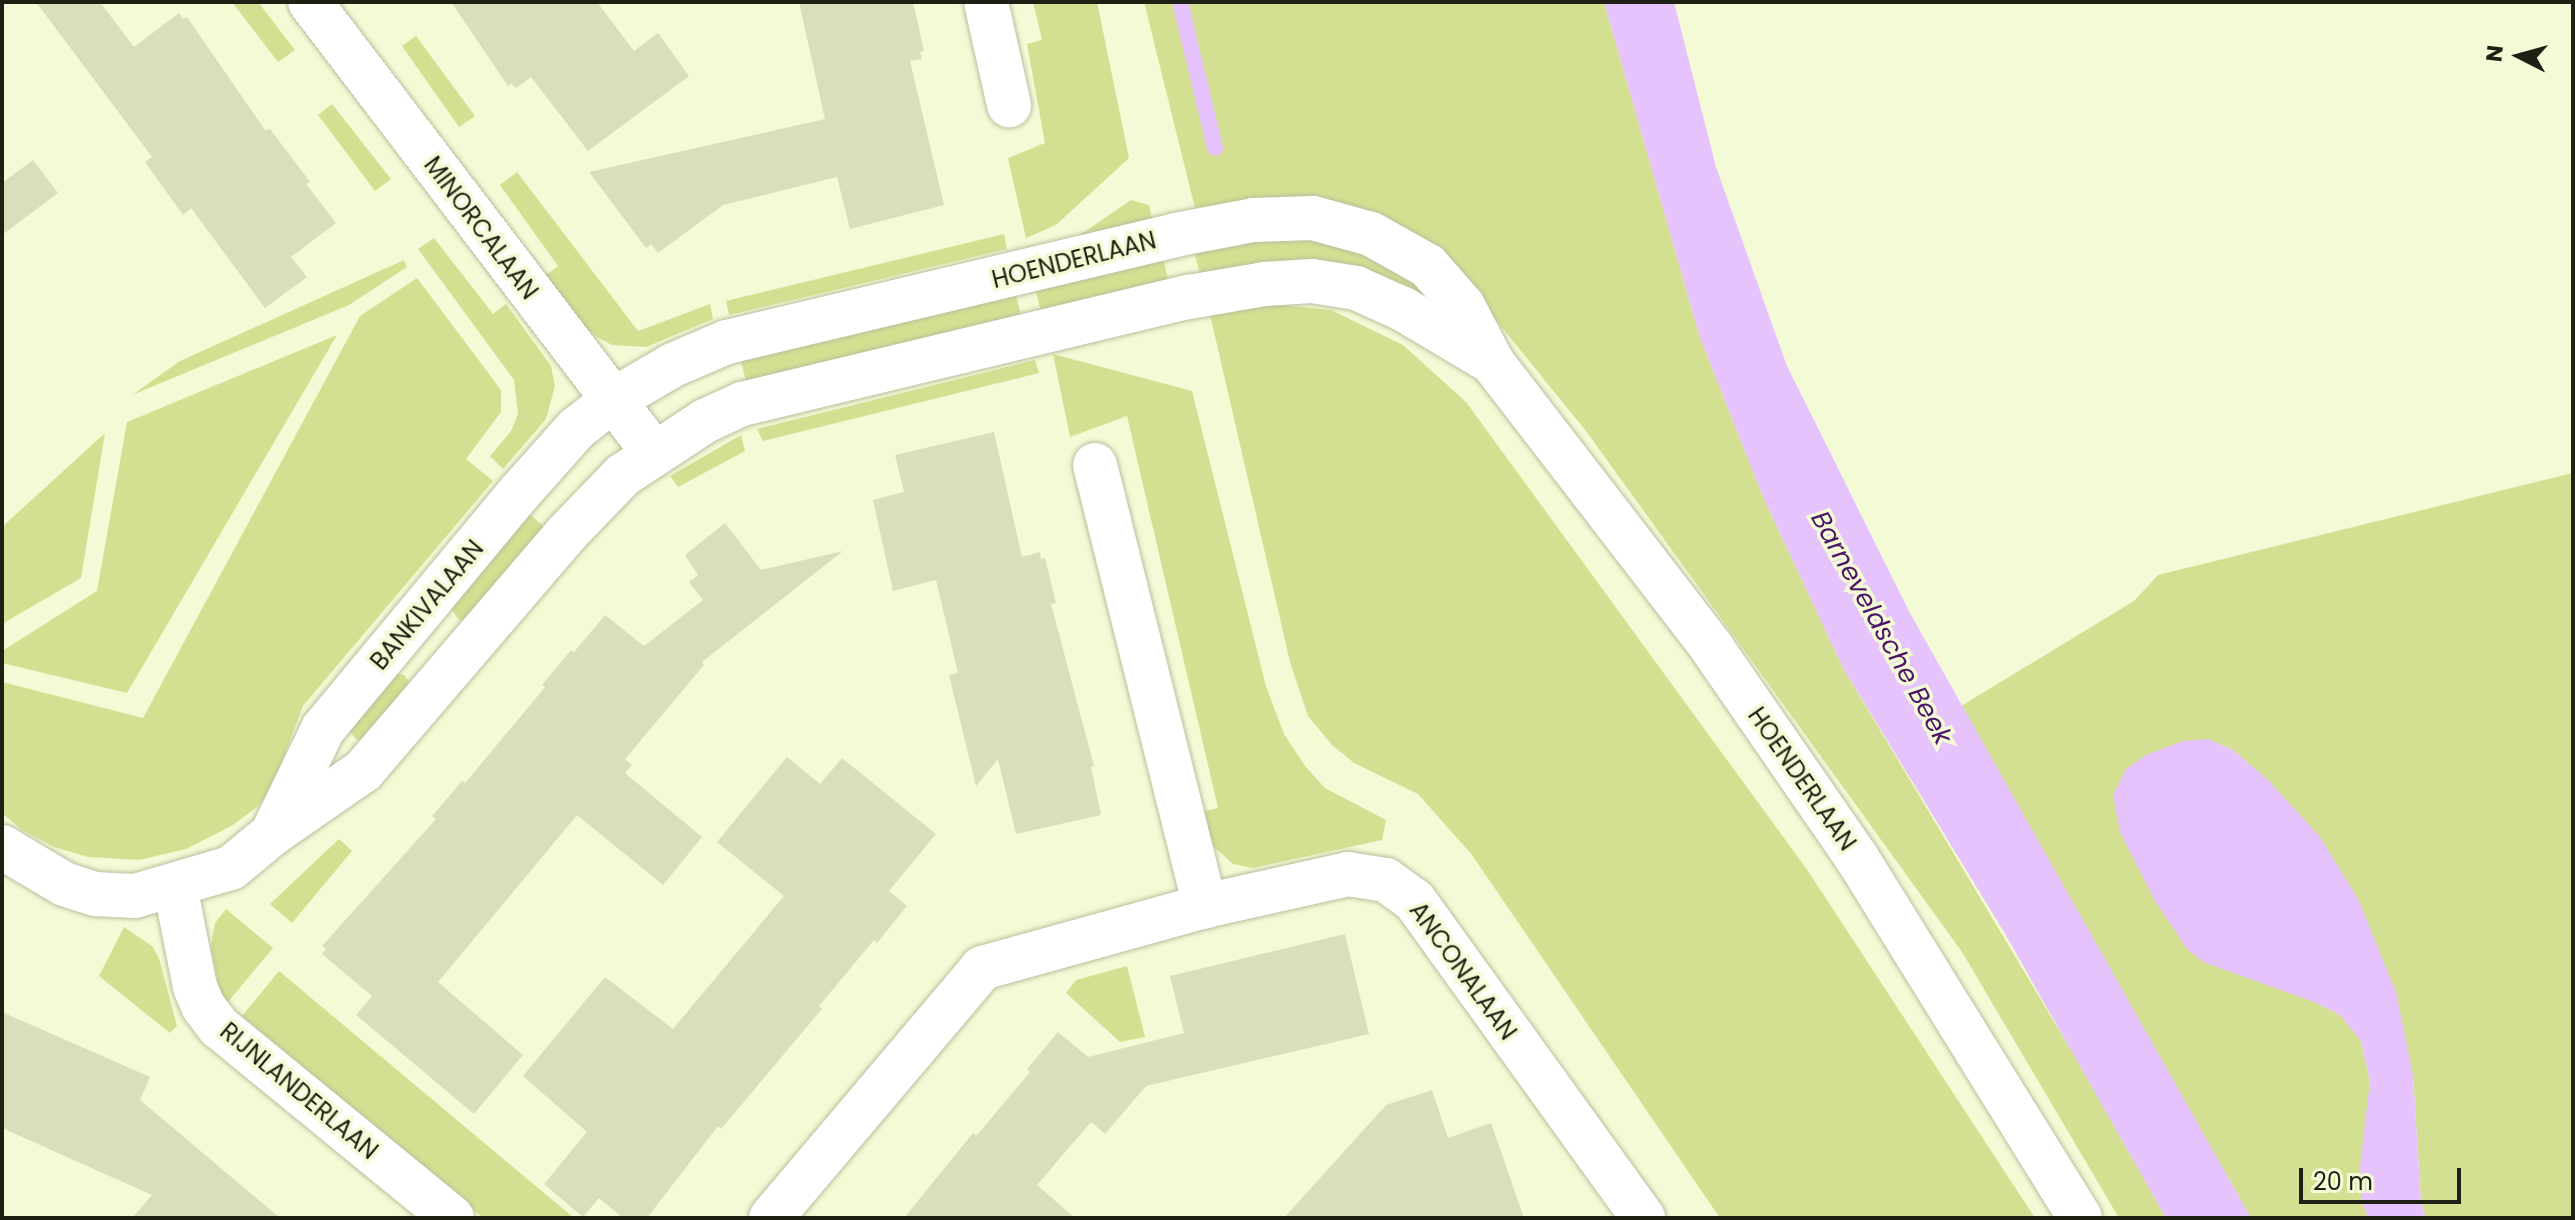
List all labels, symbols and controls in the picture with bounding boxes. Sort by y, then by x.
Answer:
north arrow [2479,16,2559,96]
text: N [2478,44,2511,63]
street label: MINORCALAAN [418,151,544,305]
street label: HOENDERLAAN [989,226,1159,294]
water label: Barneveldsche Beek [1804,506,1958,750]
street label: BANKIVALAAN [365,534,489,676]
street label: HOENDERLAAN [1742,702,1862,856]
street label: ANCONALAAN [1403,897,1523,1045]
street label: RIJNLANDERLAAN [214,1017,384,1165]
scale bar [2303,1152,2465,1202]
text: 20 m [2313,1165,2373,1198]

